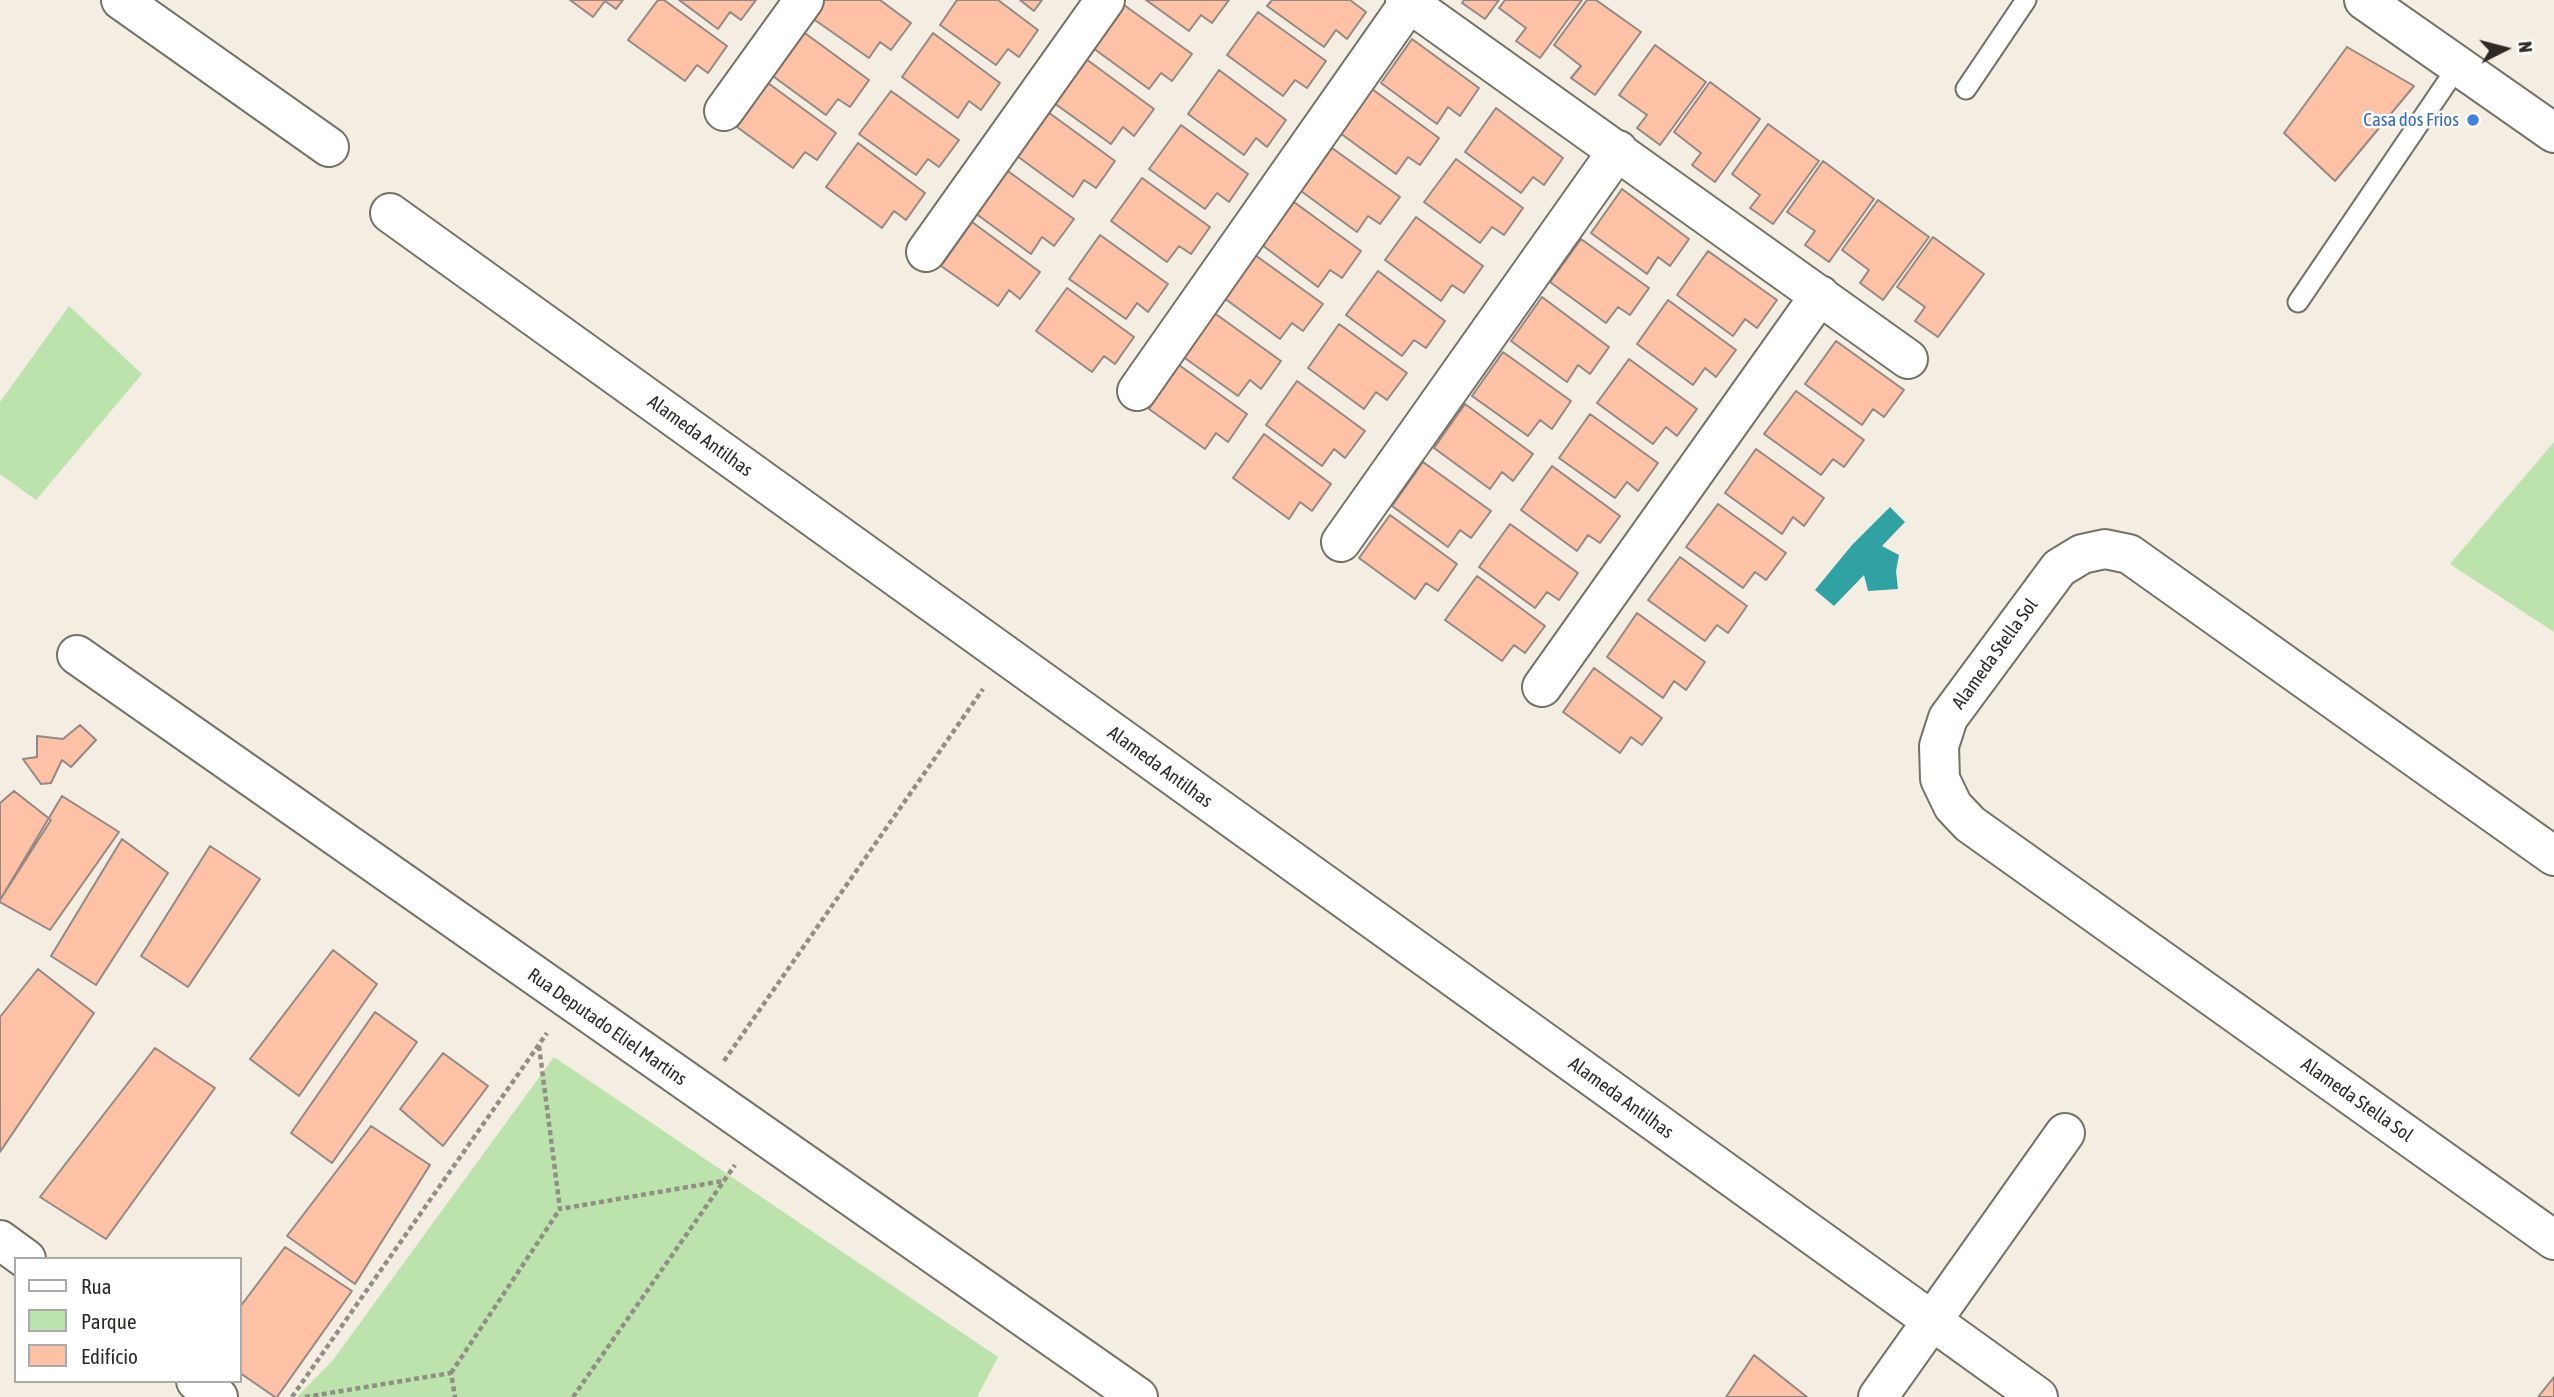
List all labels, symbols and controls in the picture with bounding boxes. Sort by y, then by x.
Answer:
north arrow [2470,14,2540,84]
text: N [2514,40,2537,54]
place label: Casa dos Frios [2363,109,2459,131]
marker: Casa dos Frios [2465,112,2481,128]
street label: Alameda Antilhas [643,390,757,482]
street label: Alameda Stella Sol [1947,594,2043,714]
street label: Alameda Antilhas [1103,721,1217,813]
street label: Rua Deputado Eliel Martins [523,963,691,1091]
street label: Alameda Antilhas [1564,1052,1678,1144]
street label: Alameda Stella Sol [2297,1053,2417,1147]
legend [14,1257,242,1383]
text: Rua [81,1274,111,1298]
text: Parque [81,1309,136,1333]
text: Edifício [81,1344,138,1368]

